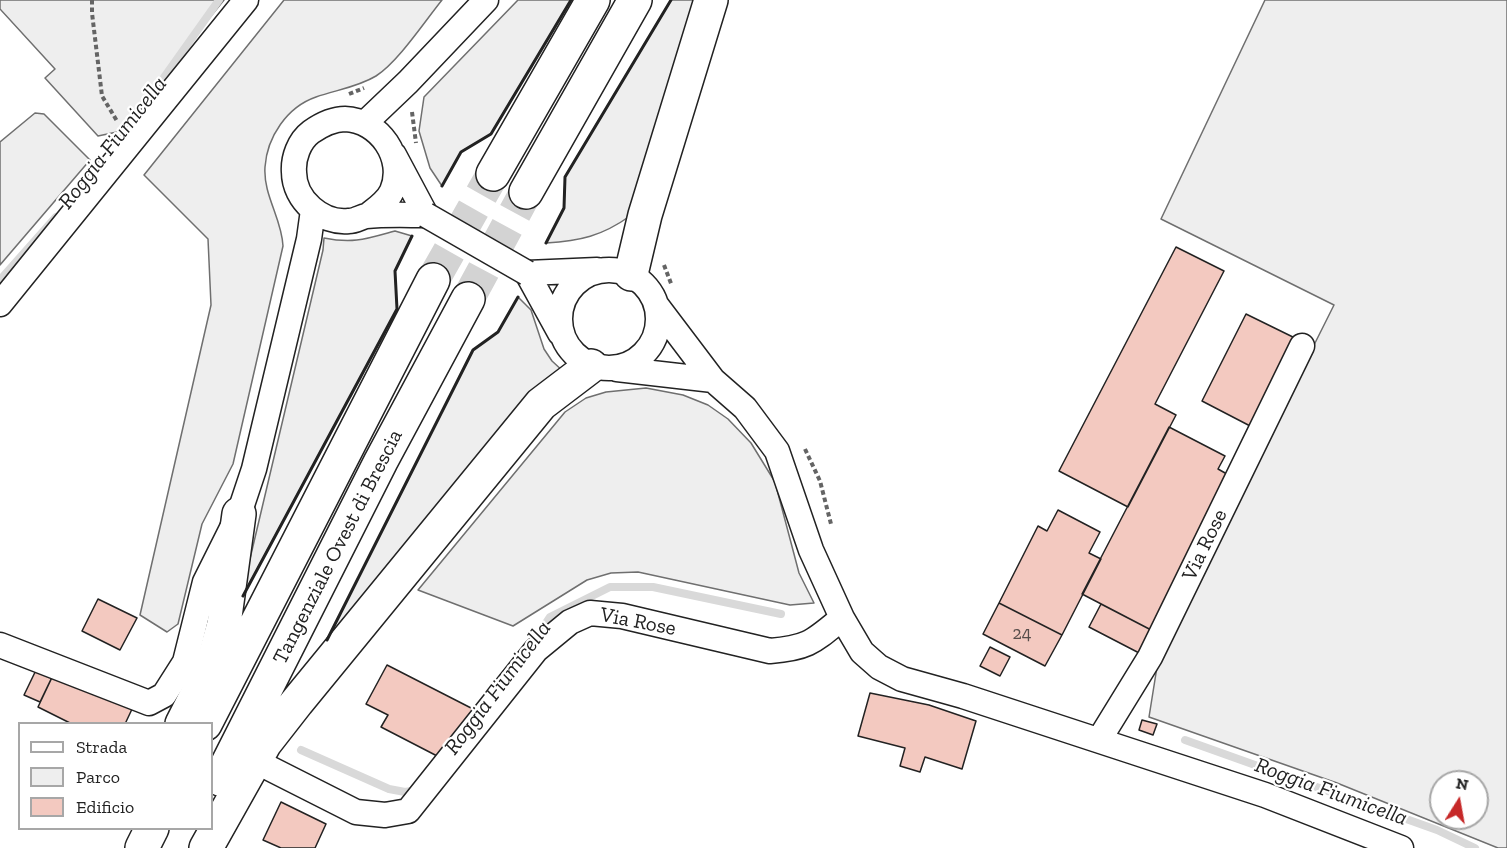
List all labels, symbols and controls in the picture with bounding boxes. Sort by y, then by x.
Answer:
water label: Roggia Fiumicella [53,72,173,214]
street label: Tangenziale Ovest di Brescia [268,426,408,668]
street label: Via Rose [1177,505,1233,585]
street label: Via Rose [598,602,678,642]
water label: Roggia Fiumicella [439,616,557,760]
house number: 24 [1013,623,1031,645]
legend [18,722,213,830]
text: Strada [76,736,127,758]
water label: Roggia Fiumicella [1251,752,1411,832]
text: Parco [76,766,120,788]
north arrow [1429,770,1489,830]
text: N [1454,773,1470,794]
text: Edificio [76,796,134,818]

